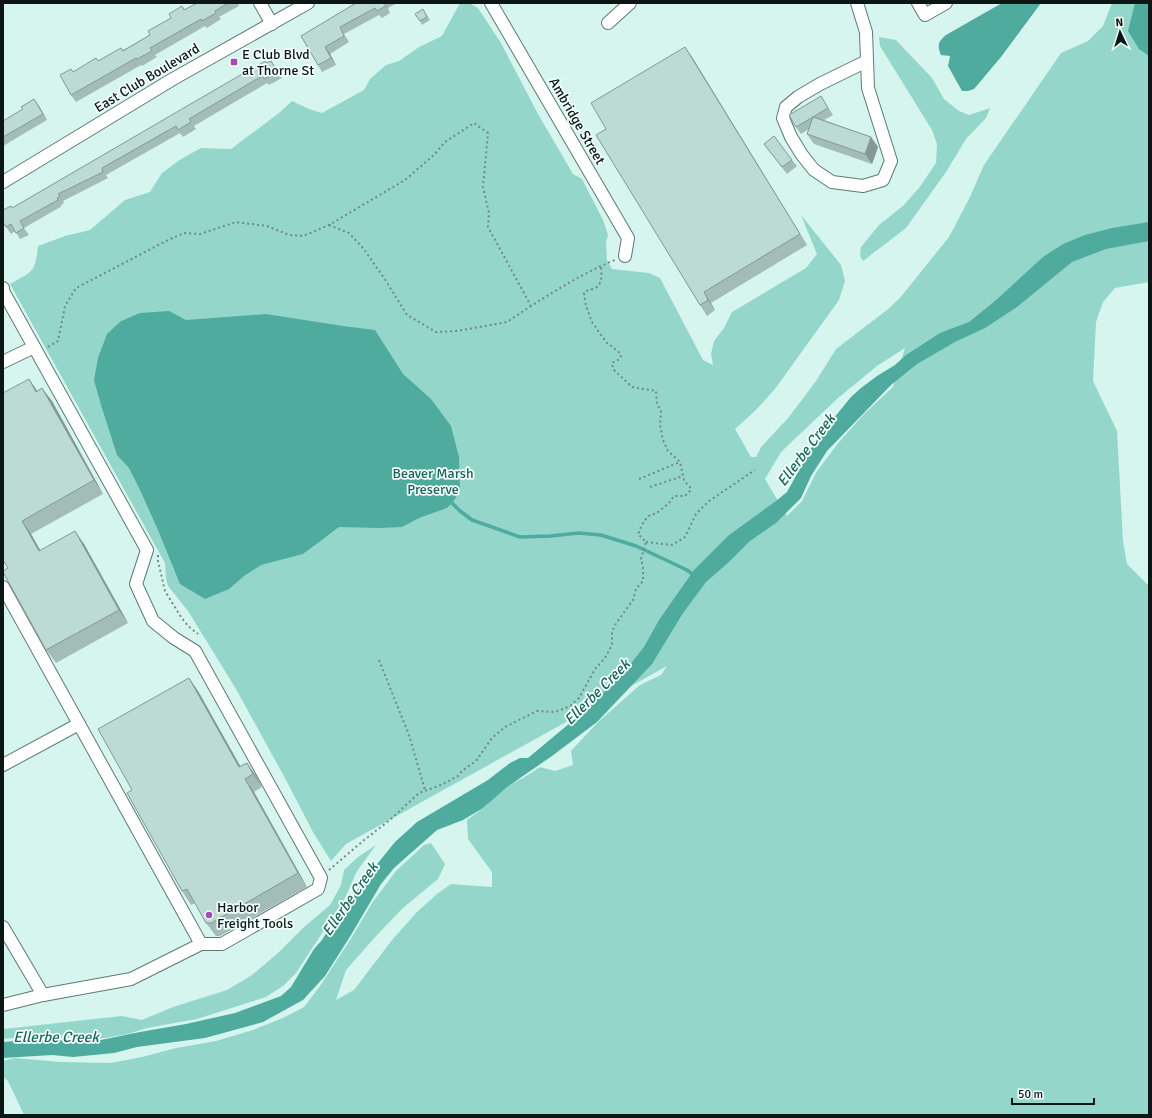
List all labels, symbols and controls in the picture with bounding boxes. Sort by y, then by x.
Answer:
north arrow [1100,12,1140,52]
text: N [1115,16,1124,29]
street label: East Club Boulevard [91,40,203,116]
place label: E Club Blvd at Thorne St [242,46,314,79]
marker: E Club Blvd at Thorne St [229,57,239,67]
street label: Ambridge Street [545,74,609,168]
water label: Ellerbe Creek [773,409,840,490]
park label: Beaver Marsh Preserve [392,465,474,498]
water label: Ellerbe Creek [560,654,635,729]
water label: Ellerbe Creek [318,858,383,939]
place label: Harbor Freight Tools [217,899,293,932]
marker: Harbor Freight Tools [204,910,214,920]
water label: Ellerbe Creek [13,1028,100,1046]
scale bar [1012,1080,1094,1106]
text: 50 m [1018,1087,1043,1102]

